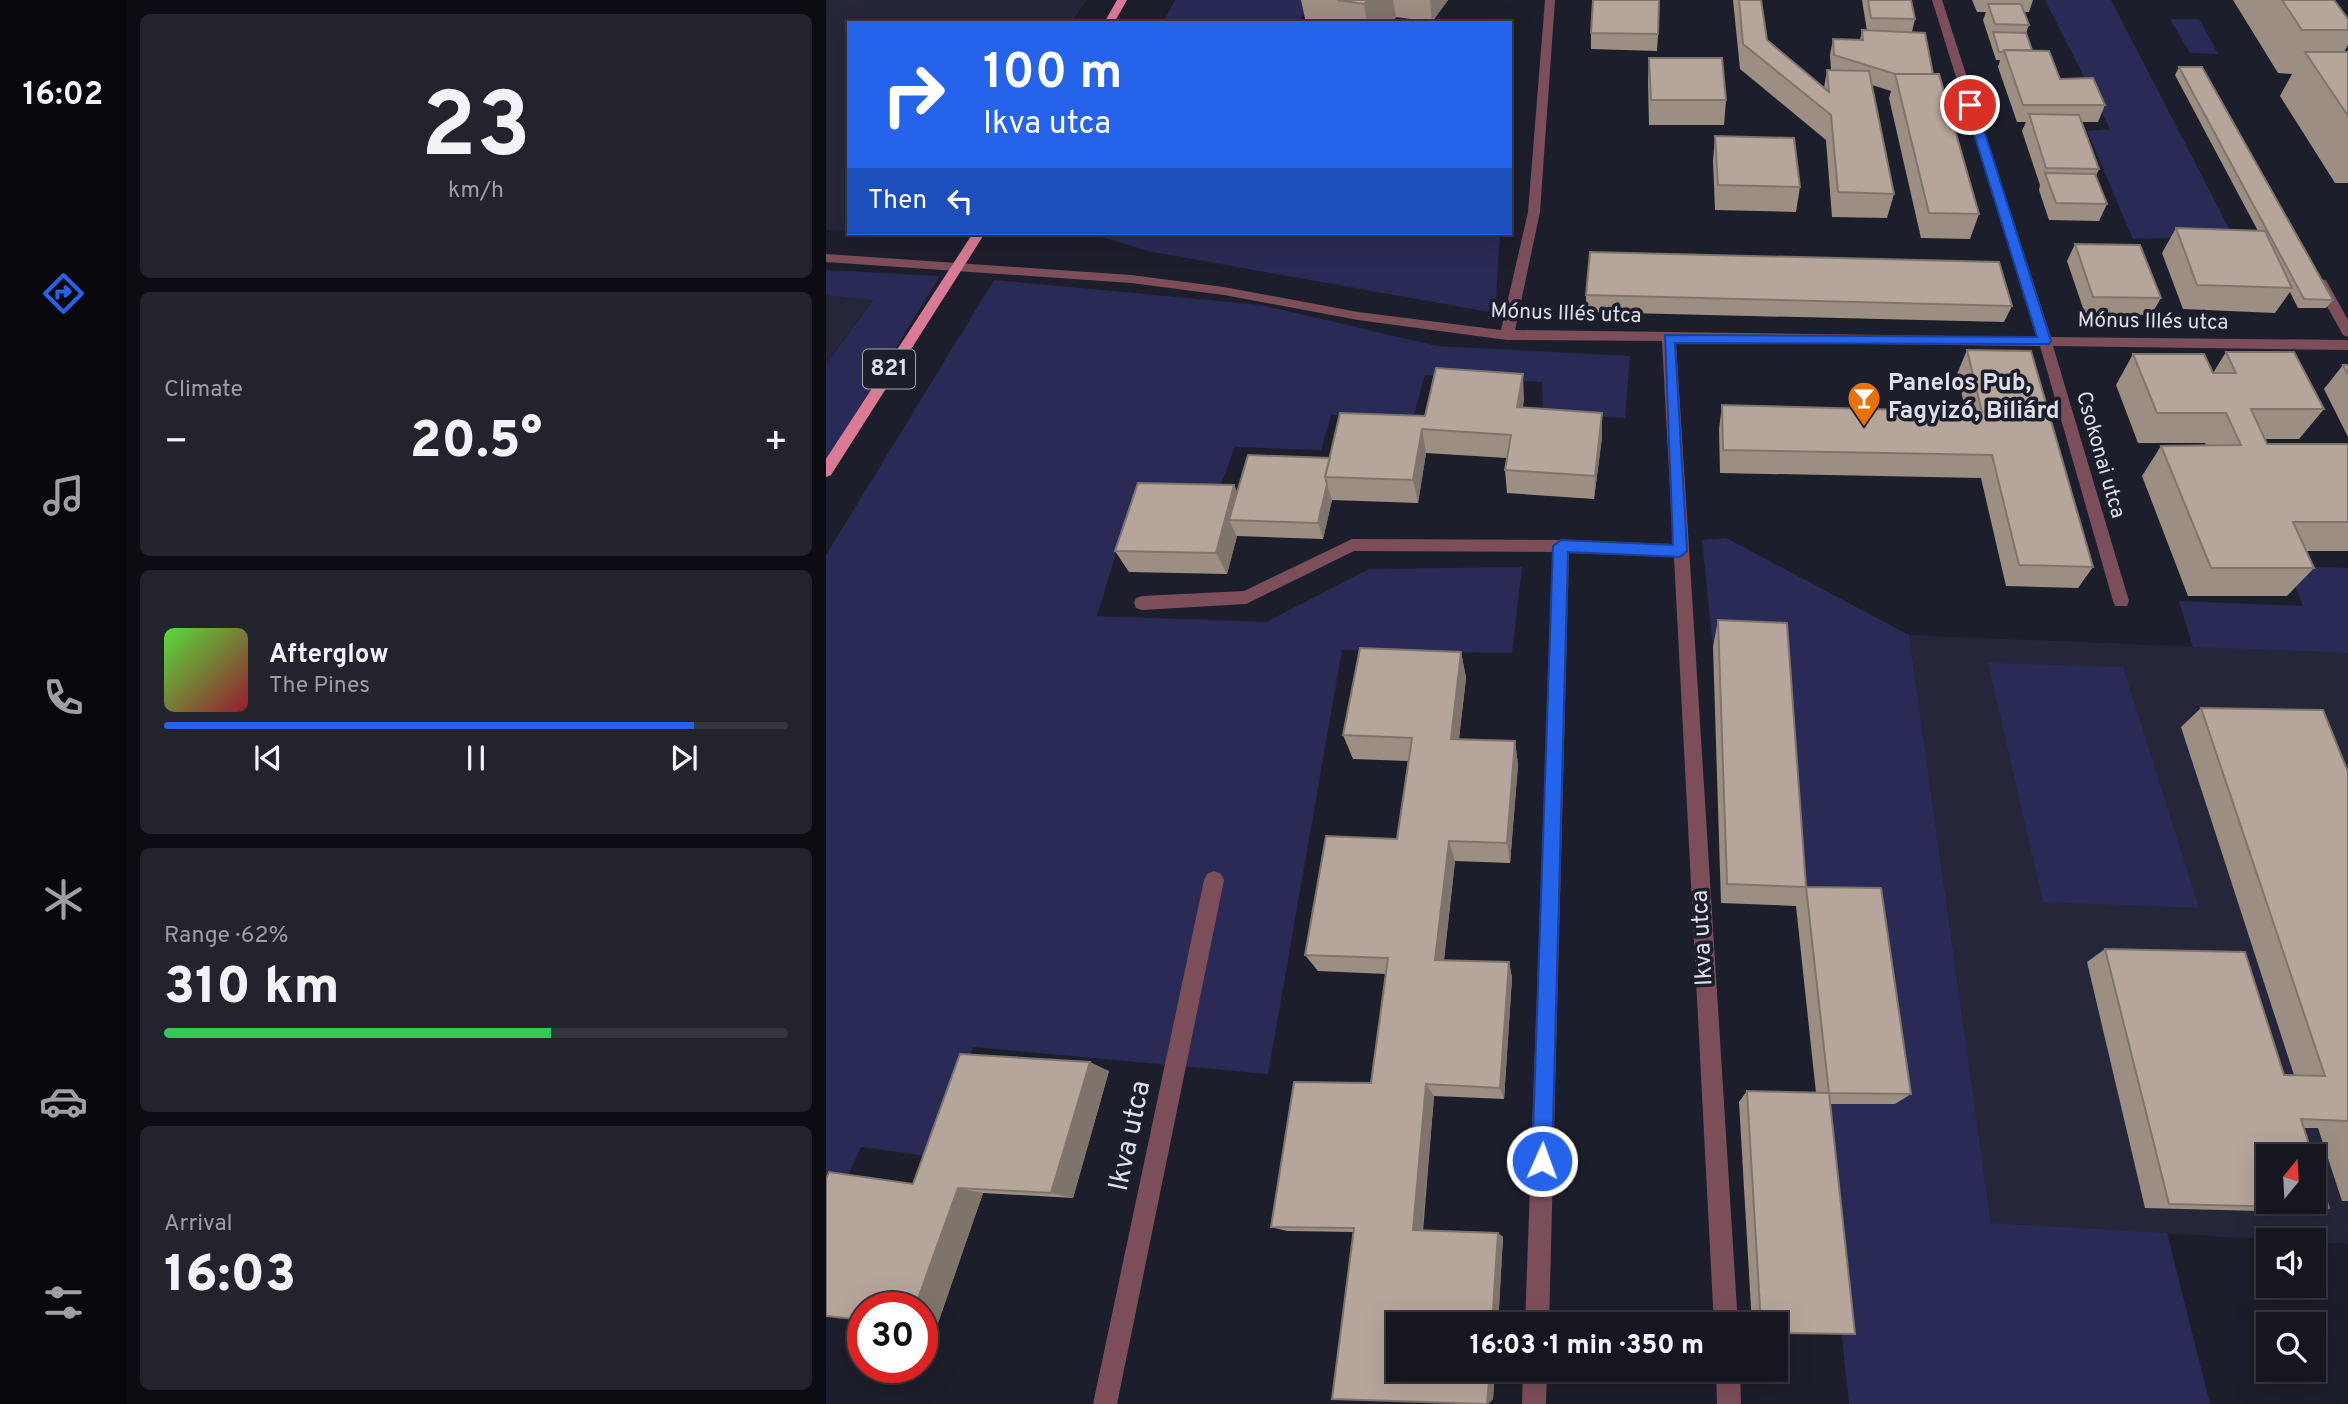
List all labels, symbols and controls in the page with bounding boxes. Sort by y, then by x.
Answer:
text: 100 m [983,44,1122,106]
icon: right [868,49,959,140]
text: 23 [421,74,531,189]
pin [1940,75,2000,135]
text: 16:02 [23,76,103,116]
icon: arrive [1951,86,1989,124]
text: Ikva utca [983,105,1111,145]
text: km/h [448,177,504,206]
icon: left [941,182,979,220]
text: Then [868,185,927,218]
icon: directions [39,269,88,318]
street label: Mónus Illés utca [1490,298,1642,330]
street label: Mónus Illés utca [2077,307,2229,337]
road number: 821 [863,350,915,388]
place label: Panelos Pub, Fagyizó, Biliárd [1888,369,2060,427]
text: Climate [164,376,243,405]
bar icon: Panelos Pub, Fagyizó, Biliárd [1845,379,1883,428]
street label: Csokonai utca [2069,388,2131,522]
text: 20.5° [410,410,542,476]
text: − [164,419,189,468]
text: + [763,419,788,468]
icon: music [39,471,88,520]
text: Afterglow [269,639,389,672]
text: The Pines [269,672,370,701]
icon: phone [39,673,88,722]
icon: previous [249,739,287,777]
icon: pause [457,739,495,777]
icon: next [665,739,703,777]
icon: climate [39,875,88,924]
street label: Ikva utca [1686,889,1720,987]
text: Range · 62% [164,922,289,951]
text: 310 km [164,956,340,1022]
icon: car [39,1077,88,1126]
street label: Ikva utca [1102,1077,1160,1195]
position arrow [1505,1124,1579,1198]
north arrow [2256,1144,2326,1214]
map controls [2256,1144,2326,1382]
text: Arrival [164,1210,233,1239]
button: sound [2256,1228,2326,1298]
text: 16:03 [164,1244,296,1310]
icon: filters [39,1278,88,1327]
speed limit sign: 30 [847,1292,938,1383]
button: search [2256,1312,2326,1382]
text: 16:03 · 1 min · 350 m [1470,1330,1704,1363]

